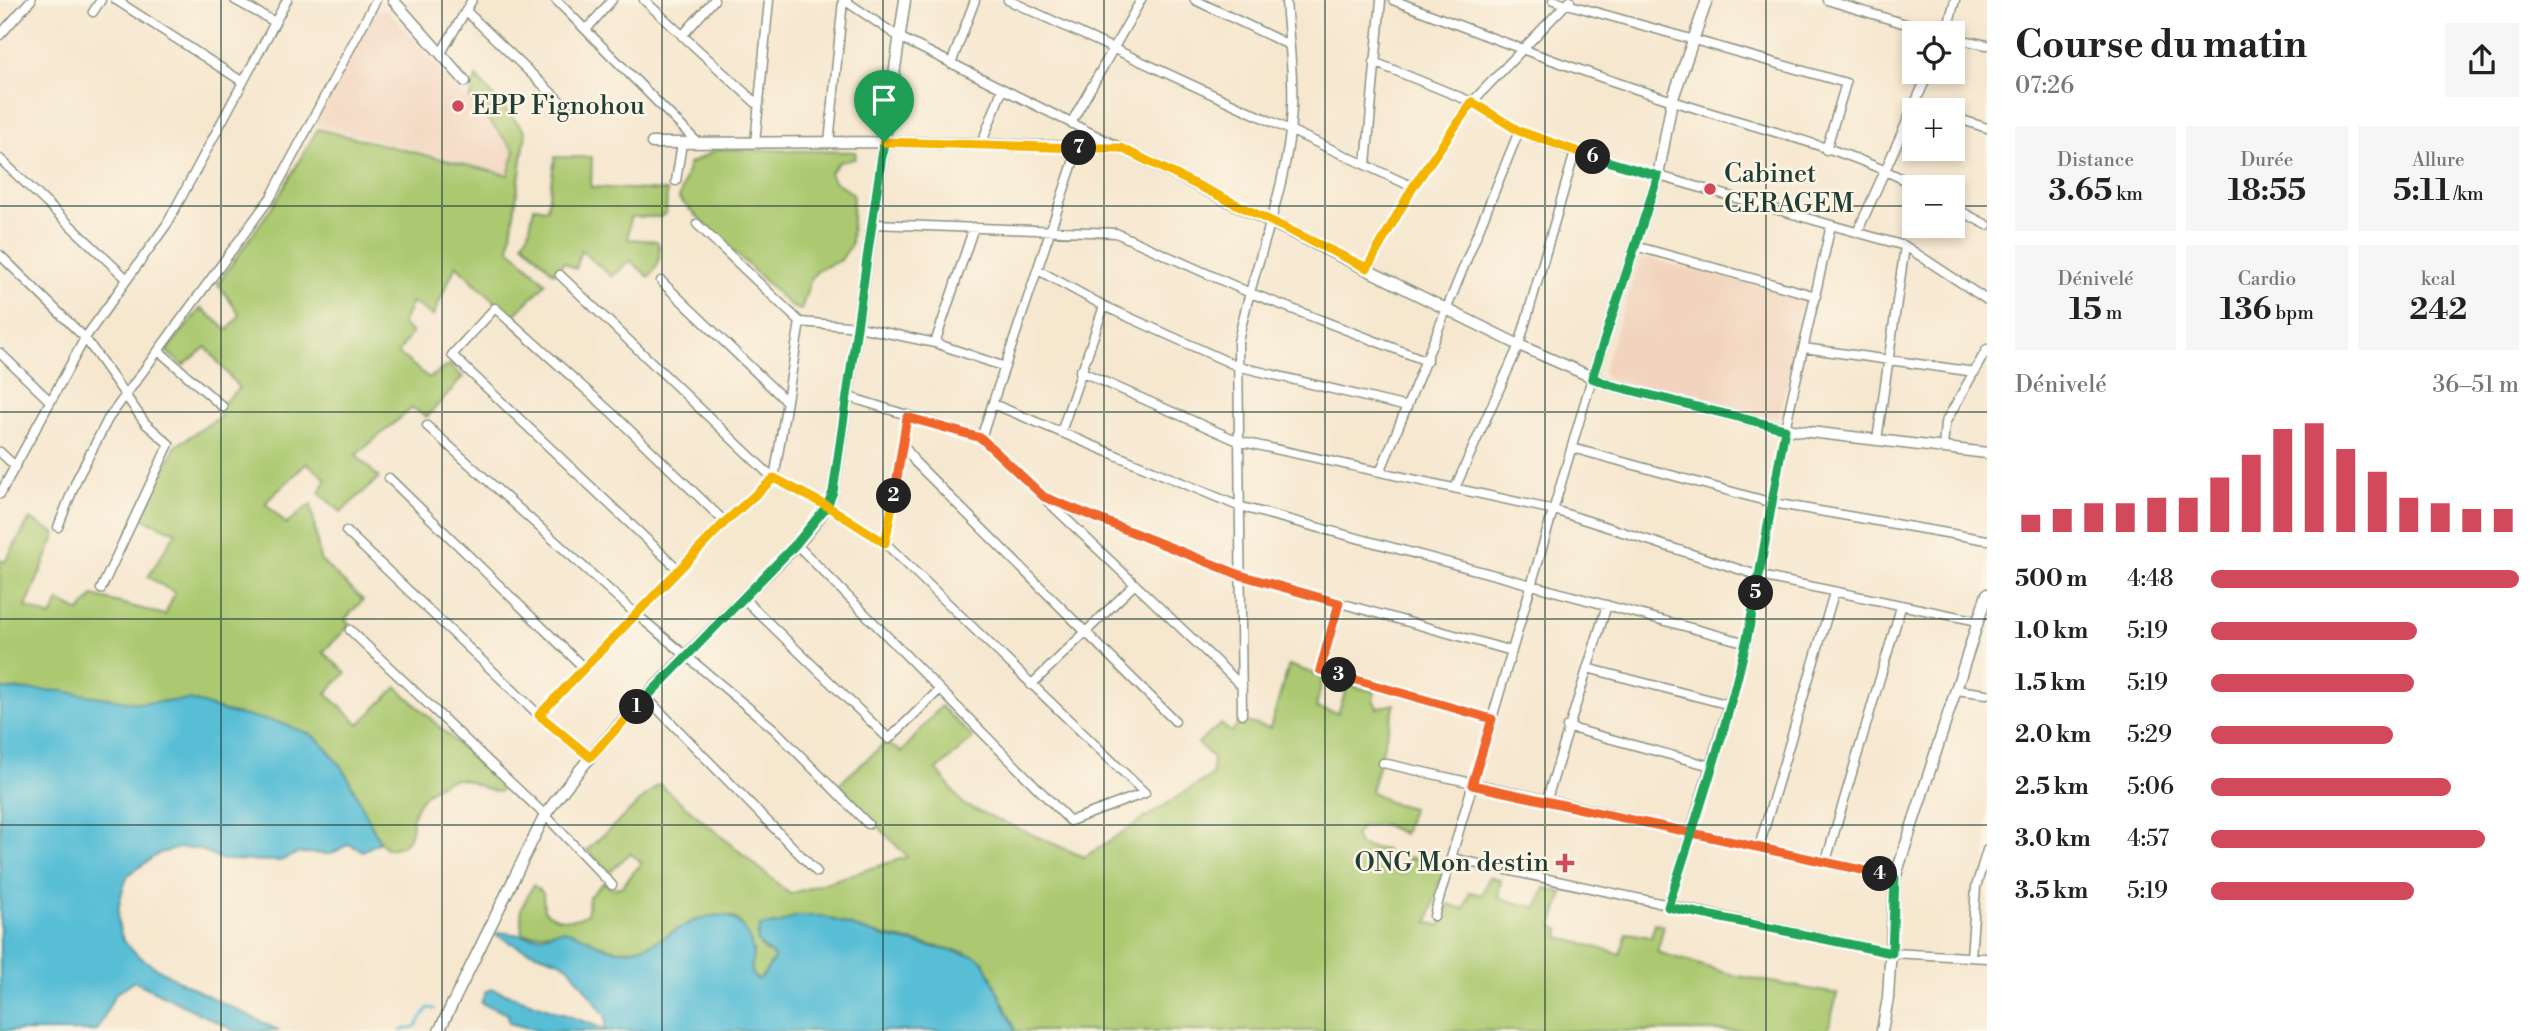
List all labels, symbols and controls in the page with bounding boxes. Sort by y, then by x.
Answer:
map controls [1902,21,1965,238]
button: locate [1902,21,1965,84]
text: Course du matin [2015,22,2307,69]
button: share [2445,23,2519,97]
pin [854,70,914,142]
text: 07:26 [2015,72,2074,100]
icon: arrive [865,81,903,119]
place label: EPP Fignohou [472,90,645,122]
marker: EPP Fignohou [450,98,466,114]
button: + [1902,98,1965,161]
pin: 7 [1062,130,1096,166]
text: 7 [1073,135,1084,159]
pin: 6 [1576,140,1610,174]
text: 6 [1587,144,1598,168]
text: Distance [2057,148,2134,172]
text: Durée [2241,148,2293,172]
text: Allure [2412,148,2465,172]
place label: Cabinet CERAGEM [1724,158,1854,220]
text: 3.65 [2049,172,2112,210]
text: 18:55 [2228,172,2306,210]
text: 5:11 [2393,172,2450,210]
button: − [1902,175,1965,238]
marker: Cabinet CERAGEM [1702,181,1718,197]
text: km [2112,182,2143,206]
text: /km [2450,182,2484,206]
text: Dénivelé [2058,267,2134,291]
text: Cardio [2238,267,2296,291]
text: kcal [2421,267,2456,291]
text: 15 [2069,291,2102,329]
text: 136 [2220,291,2271,329]
text: 242 [2409,291,2467,329]
text: m [2102,301,2122,325]
text: bpm [2271,301,2314,325]
text: Dénivelé [2015,371,2107,399]
text: 36–51 m [2433,371,2519,399]
pin: 2 [876,478,912,514]
text: 2 [888,483,899,507]
text: 500 m [2015,565,2087,593]
text: 4:48 [2127,565,2174,593]
pin: 5 [1738,576,1774,610]
text: 5 [1750,580,1761,604]
text: 1.0 km [2015,617,2088,645]
text: 5:19 [2127,617,2168,645]
pin: 3 [1322,658,1356,692]
text: 3 [1333,662,1344,686]
text: 1.5 km [2015,669,2086,697]
text: 5:19 [2127,669,2168,697]
pin: 1 [620,690,654,724]
text: 1 [632,694,641,718]
text: 2.0 km [2015,721,2091,749]
text: 5:29 [2127,721,2172,749]
text: 2.5 km [2015,773,2089,801]
text: 5:06 [2127,773,2174,801]
text: 3.0 km [2015,825,2091,853]
text: 4:57 [2127,825,2169,853]
place label: ONG Mon destin [1354,847,1549,879]
marker: ONG Mon destin [1555,853,1575,873]
pin: 4 [1862,856,1898,892]
text: 4 [1873,861,1886,885]
text: 3.5 km [2015,877,2088,905]
text: 5:19 [2127,877,2168,905]

